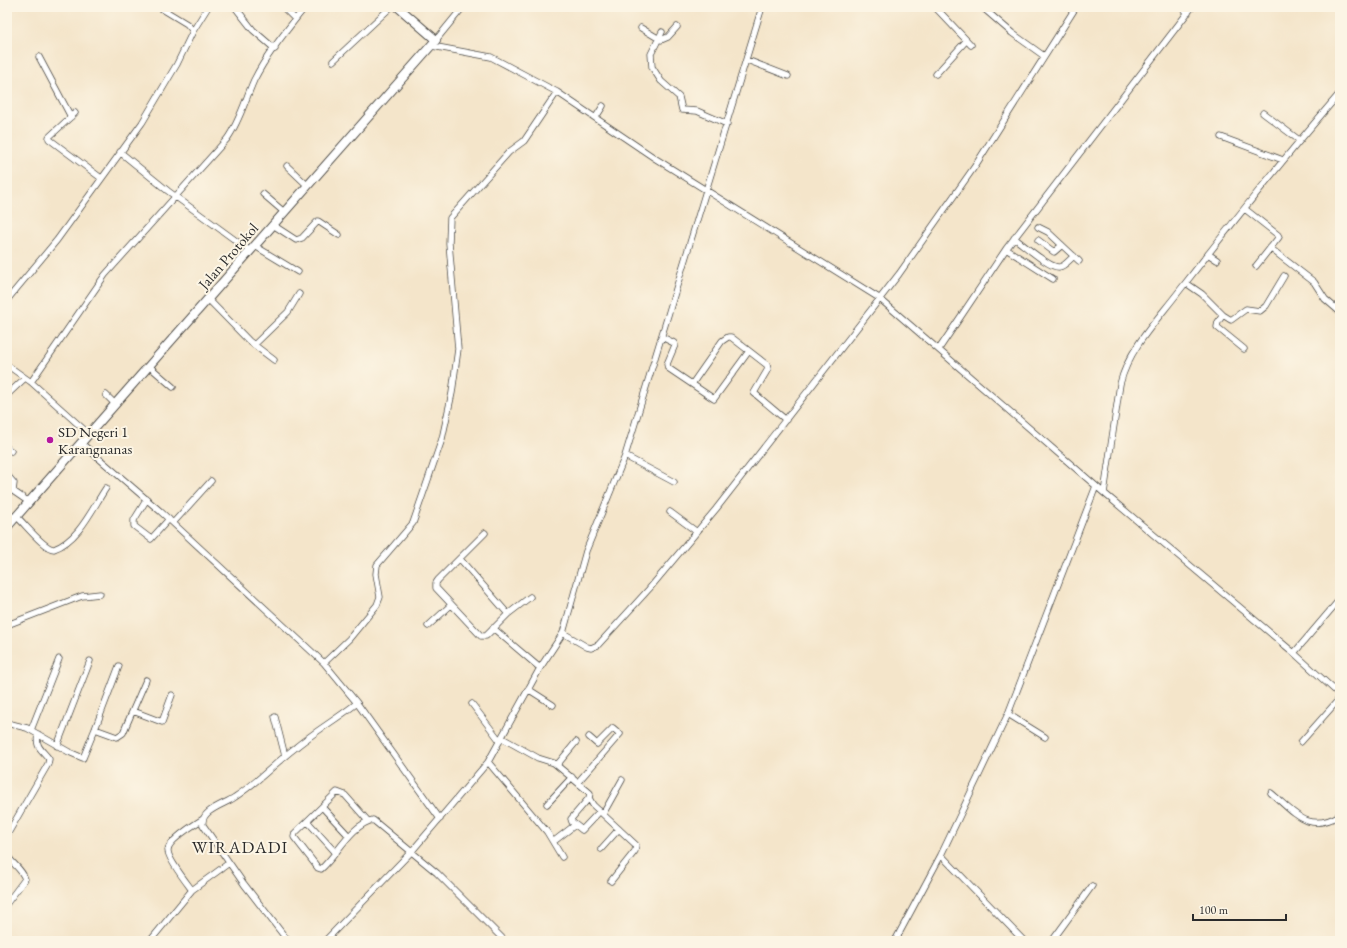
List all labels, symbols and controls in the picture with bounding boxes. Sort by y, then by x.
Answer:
street label: Jalan Protokol [193,219,262,295]
place label: SD Negeri 1 Karangnanas [58,422,132,458]
marker: SD Negeri 1 Karangnanas [45,435,55,445]
district label: WIRADADI [192,836,288,858]
scale bar [1193,896,1286,922]
text: 100 m [1199,902,1229,918]

